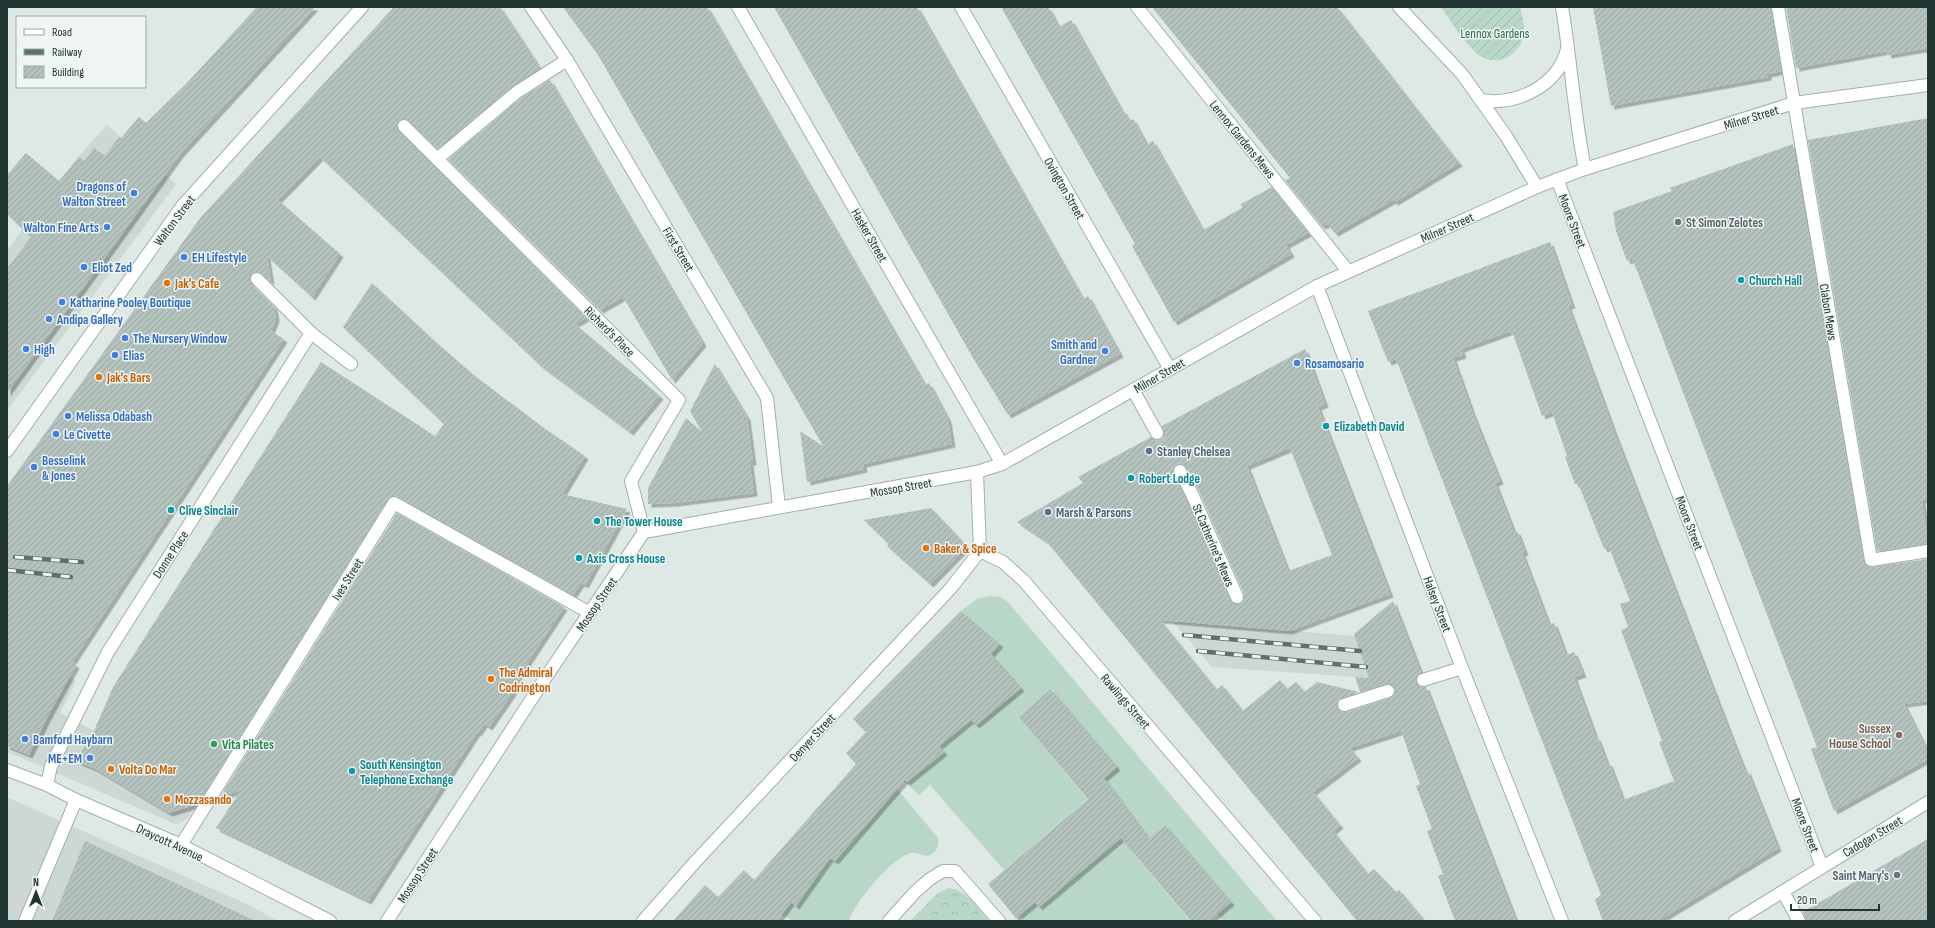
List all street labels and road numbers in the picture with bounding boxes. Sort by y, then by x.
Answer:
street label: Lennox Gardens Mews [1206,97,1279,182]
street label: Milner Street [1722,102,1781,134]
street label: Ovington Street [1040,155,1088,222]
street label: Walton Street [150,192,199,249]
street label: Moore Street [1554,192,1590,251]
street label: Hasker Street [847,206,891,265]
street label: Milner Street [1418,209,1477,247]
street label: First Street [659,224,698,275]
street label: Clabon Mews [1816,283,1840,342]
street label: Richard's Place [581,303,638,360]
street label: Milner Street [1131,355,1188,397]
street label: Mossop Street [869,475,933,501]
street label: Moore Street [1671,494,1707,553]
street label: St Catherine's Mews [1189,502,1238,589]
street label: Donne Place [150,528,192,581]
street label: Ives Street [329,555,367,604]
street label: Mossop Street [573,574,621,635]
street label: Halsey Street [1419,574,1455,634]
street label: Rawlings Street [1097,671,1154,733]
street label: Denyer Street [786,710,839,765]
street label: Moore Street [1787,796,1823,855]
street label: Cadogan Street [1840,813,1905,861]
street label: Draycott Avenue [134,820,206,865]
street label: Mossop Street [394,845,442,906]

